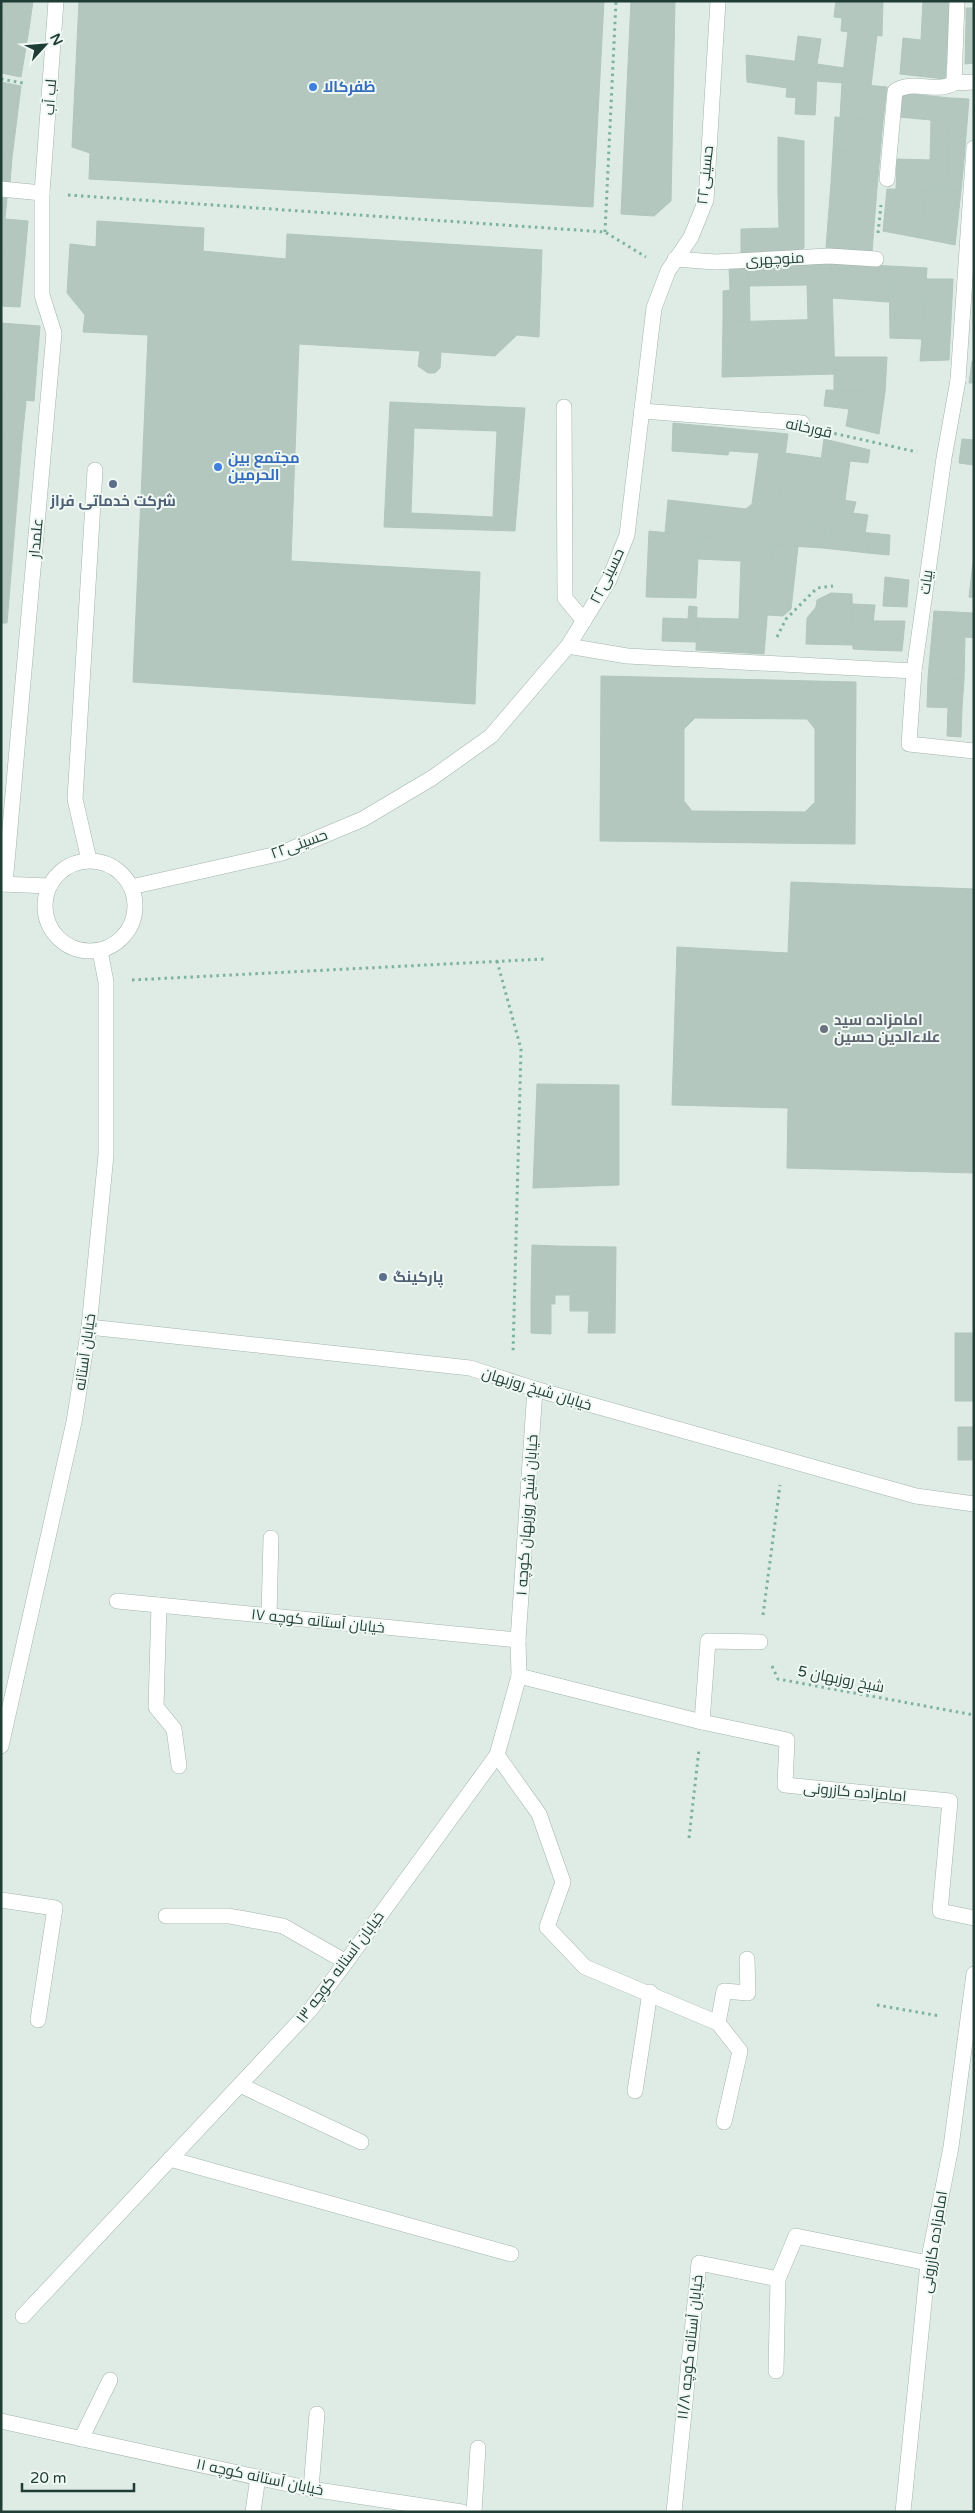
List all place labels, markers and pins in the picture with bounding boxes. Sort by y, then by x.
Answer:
place label: ظفرکالا [323,78,376,96]
marker: ظفرکالا [307,81,319,93]
place label: مجتمع بین الحرمین [228,449,300,484]
marker: مجتمع بین الحرمین [212,461,224,473]
marker: شرکت خدماتی فراز [107,478,119,490]
place label: شرکت خدماتی فراز [49,492,176,510]
place label: امامزاده سید علاءالدین حسین [834,1011,940,1046]
marker: امامزاده سید علاءالدین حسین [818,1023,830,1035]
place label: پارکینگ [393,1268,444,1288]
marker: پارکینگ [377,1271,389,1283]

